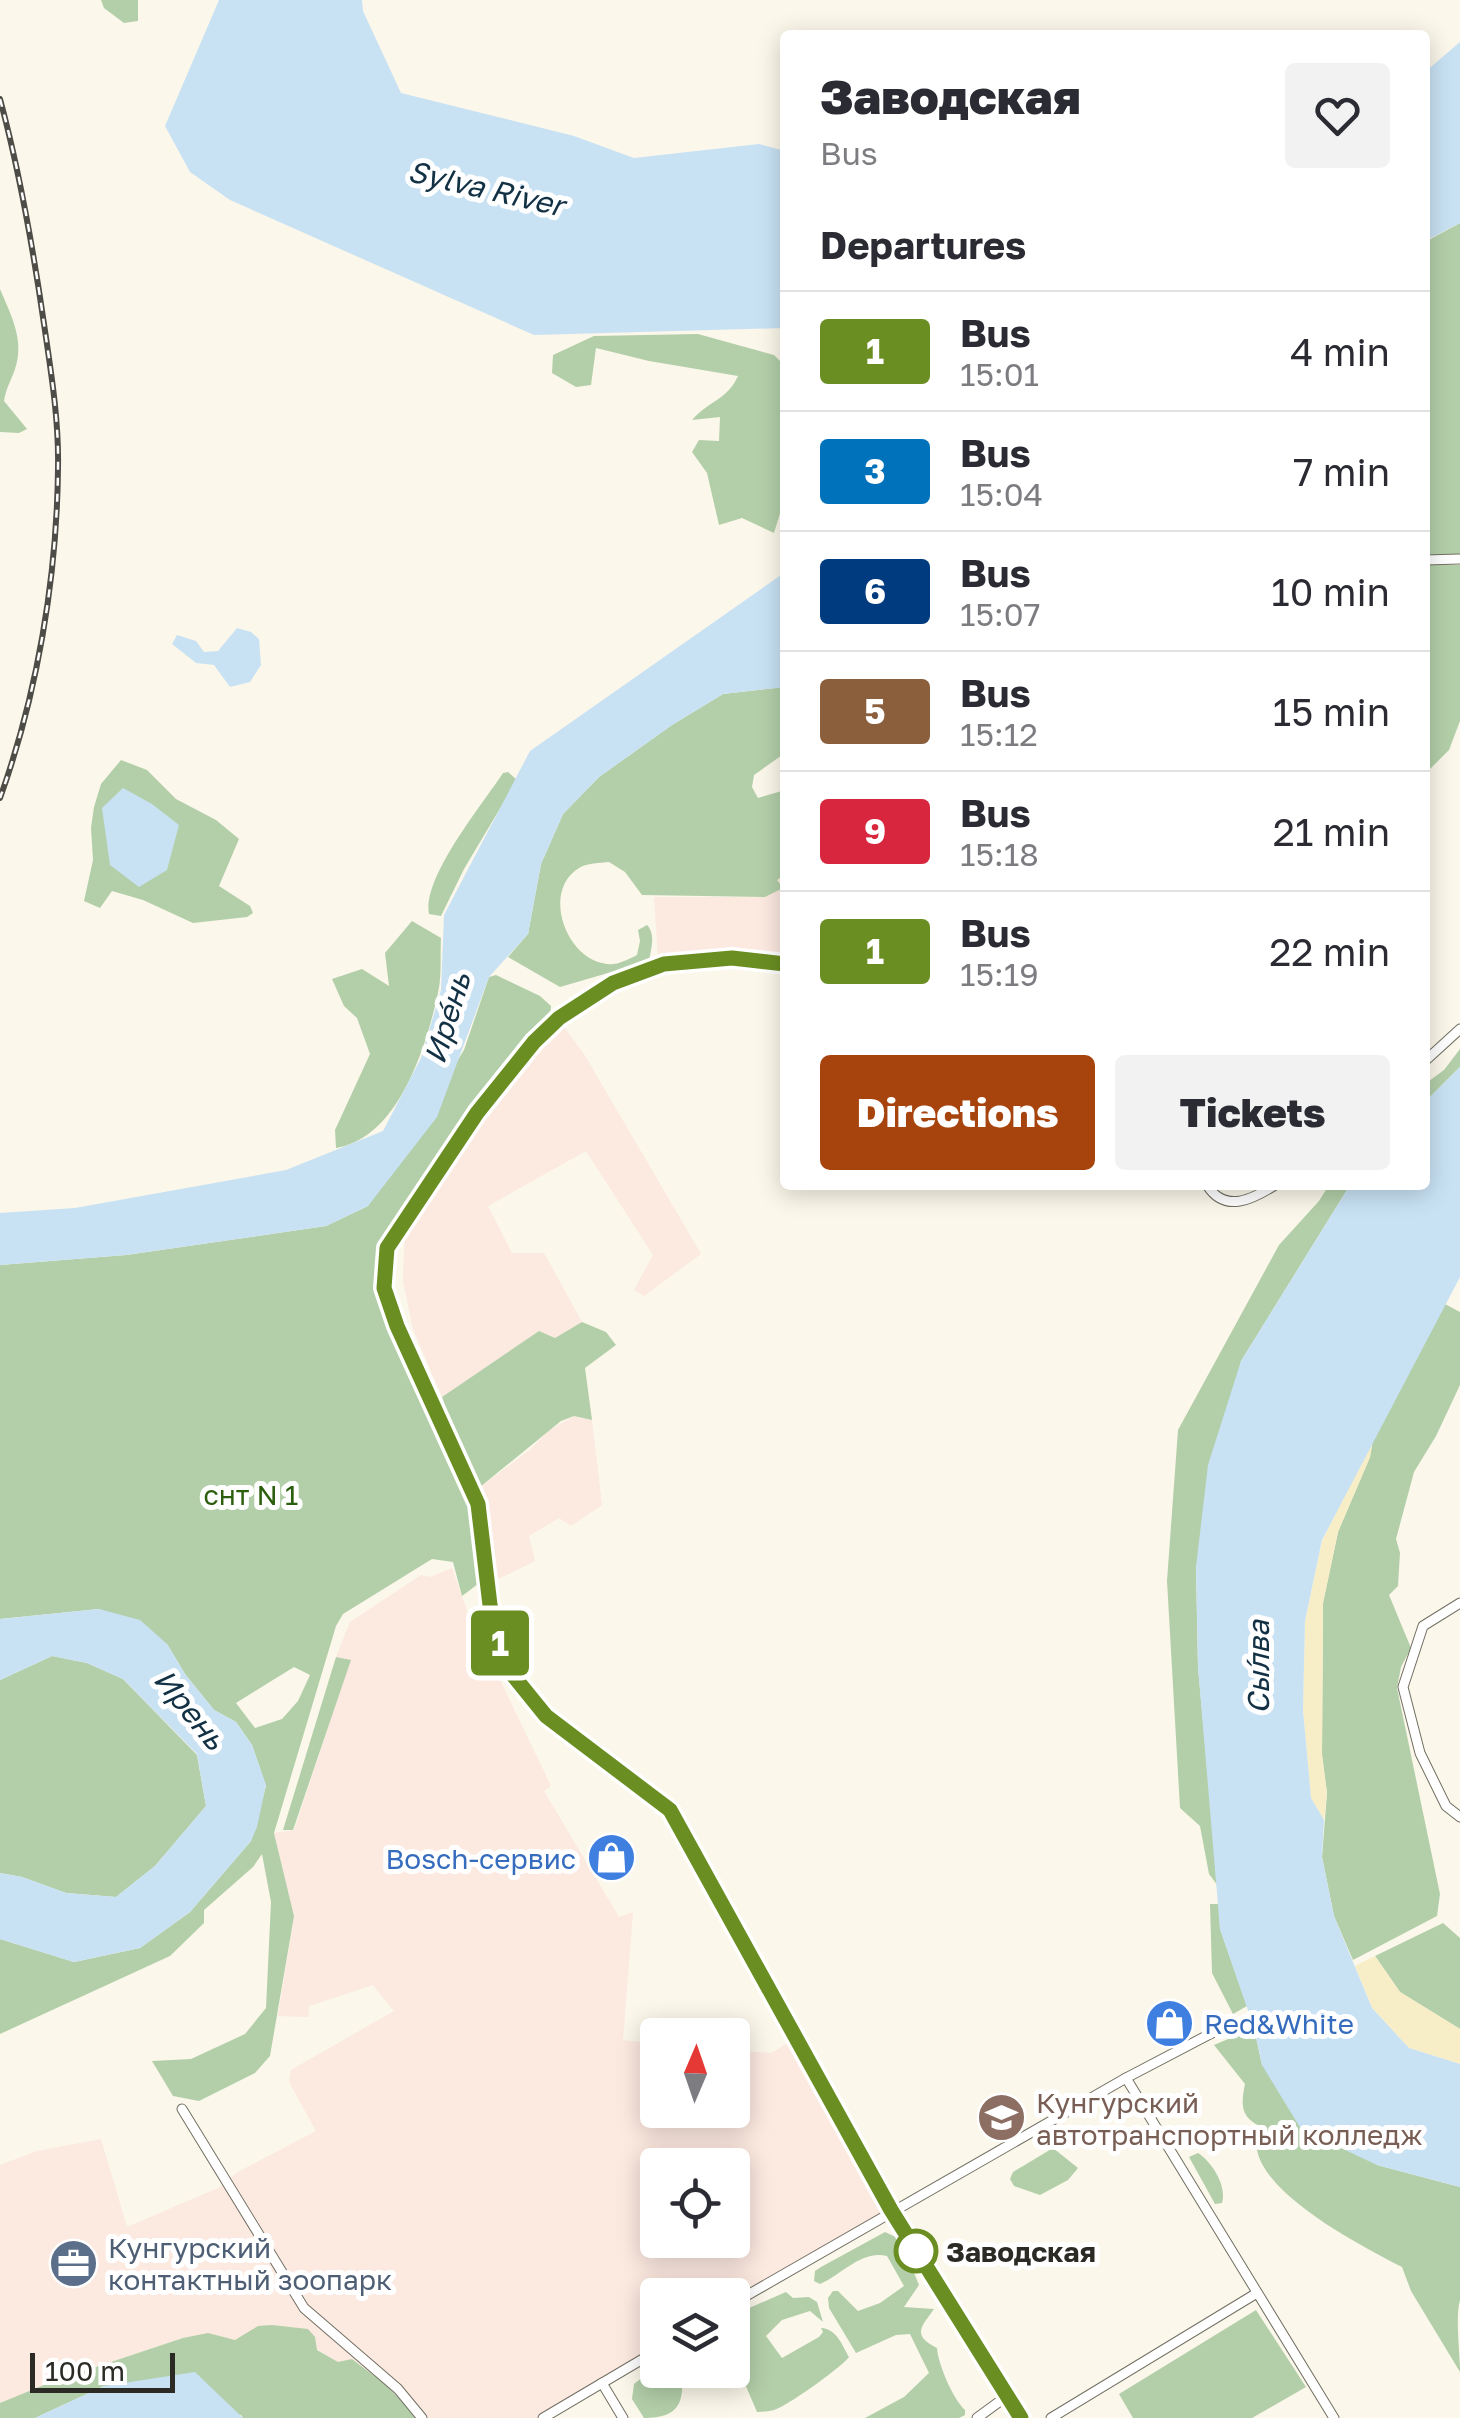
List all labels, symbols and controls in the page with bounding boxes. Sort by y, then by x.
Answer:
button: heart [1285,63,1390,168]
text: Заводская [820,67,1081,125]
text: Bus [820,134,878,172]
water label: Sylva River [405,153,572,224]
text: Departures [820,222,1026,267]
text: Bus [960,310,1031,355]
text: 4 min [1290,329,1390,374]
text: 1 [866,330,884,372]
text: 15:01 [960,355,1039,393]
text: Bus [960,430,1031,475]
text: 7 min [1293,449,1390,494]
text: 3 [864,450,886,492]
text: 15:04 [960,475,1043,513]
text: Bus [960,550,1031,595]
text: 10 min [1271,569,1390,614]
text: 6 [864,570,886,612]
text: 15:07 [960,595,1040,633]
text: Bus [960,670,1031,715]
text: 15 min [1273,689,1390,734]
text: 5 [864,690,886,732]
text: 15:12 [960,715,1038,753]
text: Bus [960,790,1031,835]
text: 21 min [1273,809,1390,854]
text: 9 [864,810,886,852]
text: 15:18 [960,835,1039,873]
text: Bus [960,910,1031,955]
text: 22 min [1269,929,1390,974]
text: 1 [866,930,884,972]
text: 15:19 [960,955,1039,993]
water label: Ире́нь [416,967,478,1068]
button: Directions [820,1055,1095,1170]
button: Tickets [1115,1055,1390,1170]
park label: снт N 1 [204,1478,298,1511]
line badge: 1 [468,1610,532,1676]
water label: Сы́лва [1240,1619,1276,1714]
text: 1 [491,1622,509,1664]
water label: Ирень [147,1662,234,1757]
shop icon: Bosch-сервис [585,1832,637,1884]
place label: Bosch-сервис [386,1842,576,1875]
shop icon: Red&White [1143,1997,1195,2049]
place label: Red&White [1204,2007,1354,2040]
north arrow [640,2018,750,2128]
map controls [640,2018,750,2388]
place label: Кунгурский автотранспортный колледж [1036,2086,1423,2151]
school or university icon: Кунгурский автотранспортный колледж [975,2092,1027,2144]
button: locate [640,2148,750,2258]
marker: Заводская [895,2230,937,2272]
place label: Кунгурский контактный зоопарк [108,2231,392,2296]
place label: Заводская [946,2235,1096,2268]
office icon: Кунгурский контактный зоопарк [47,2237,99,2289]
button: layers [640,2278,750,2388]
scale bar [30,2348,175,2392]
text: 100 m [45,2354,125,2387]

